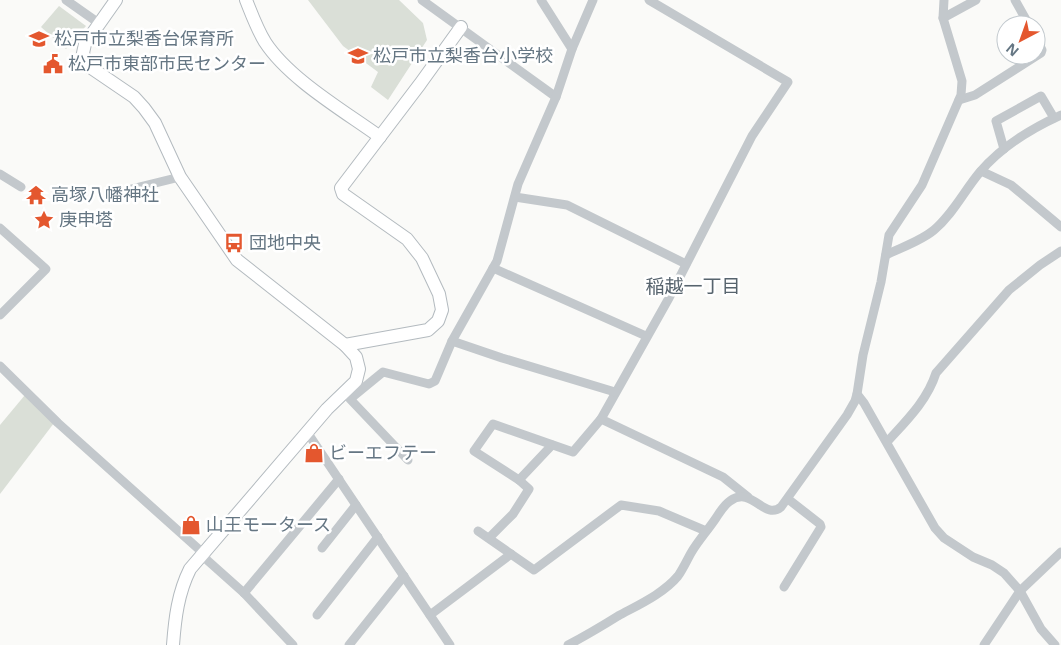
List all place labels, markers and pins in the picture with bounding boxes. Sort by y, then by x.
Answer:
place label: 松戸市立梨香台保育所 [54,26,234,50]
school or university icon: 松戸市立梨香台保育所 [28,28,50,50]
place label: 松戸市立梨香台小学校 [373,43,553,67]
school or university icon: 松戸市立梨香台小学校 [347,45,369,67]
place label: 松戸市東部市民センター [68,51,266,75]
public building icon: 松戸市東部市民センター [42,53,64,75]
place label: 高塚八幡神社 [51,182,159,206]
temple icon: 高塚八幡神社 [25,184,47,206]
place label: 庚申塔 [59,207,113,231]
place icon: 庚申塔 [33,209,55,231]
place label: 団地中央 [249,230,321,254]
bus stop icon: 団地中央 [223,232,245,254]
place label: ビーエフテー [329,440,437,464]
shop icon: ビーエフテー [303,442,325,464]
place label: 山王モータース [206,512,331,536]
shop icon: 山王モータース [180,514,202,536]

